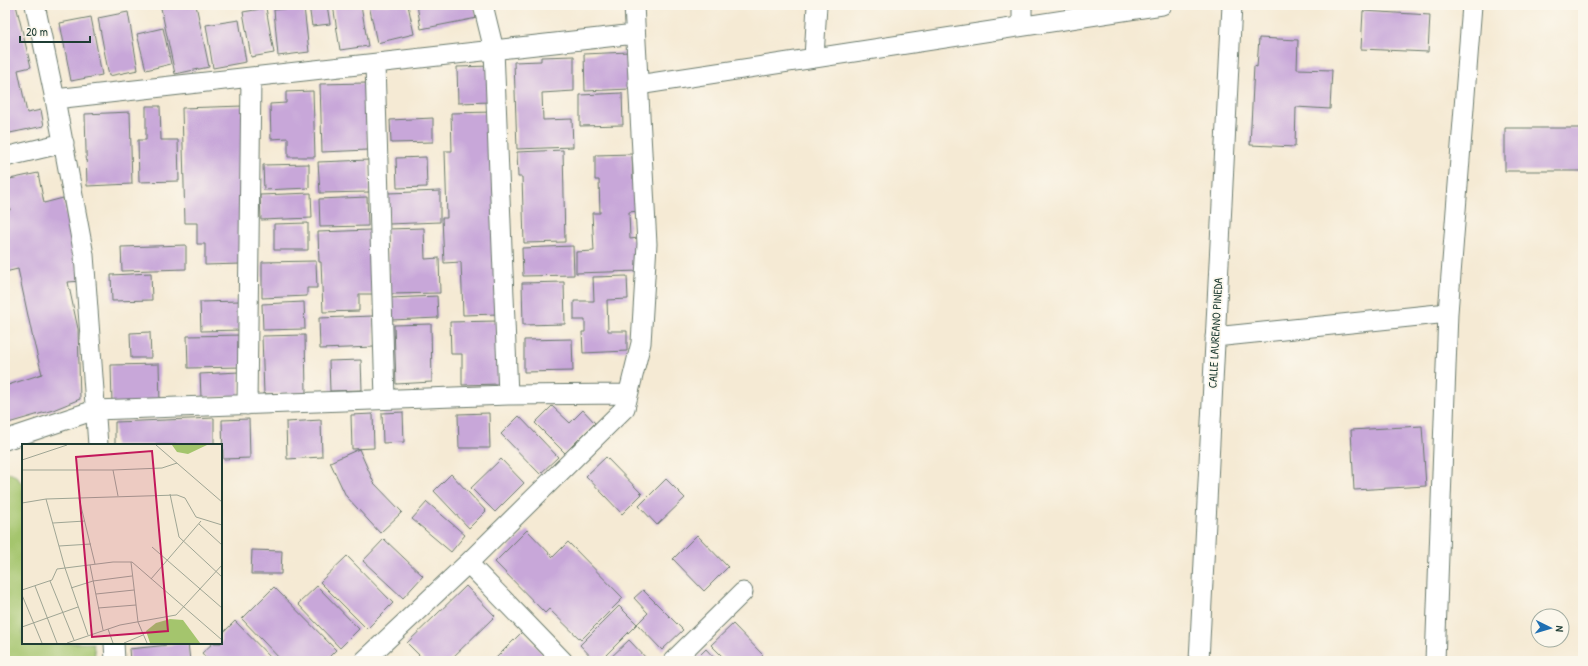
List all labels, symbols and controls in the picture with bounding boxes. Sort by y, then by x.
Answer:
scale bar [20,18,90,44]
text: 20 m [26,23,48,40]
street label: CALLE LAUREANO PINEDA [1204,277,1226,389]
inset map [22,444,222,644]
north arrow [1530,608,1570,648]
text: N [1553,625,1567,633]

